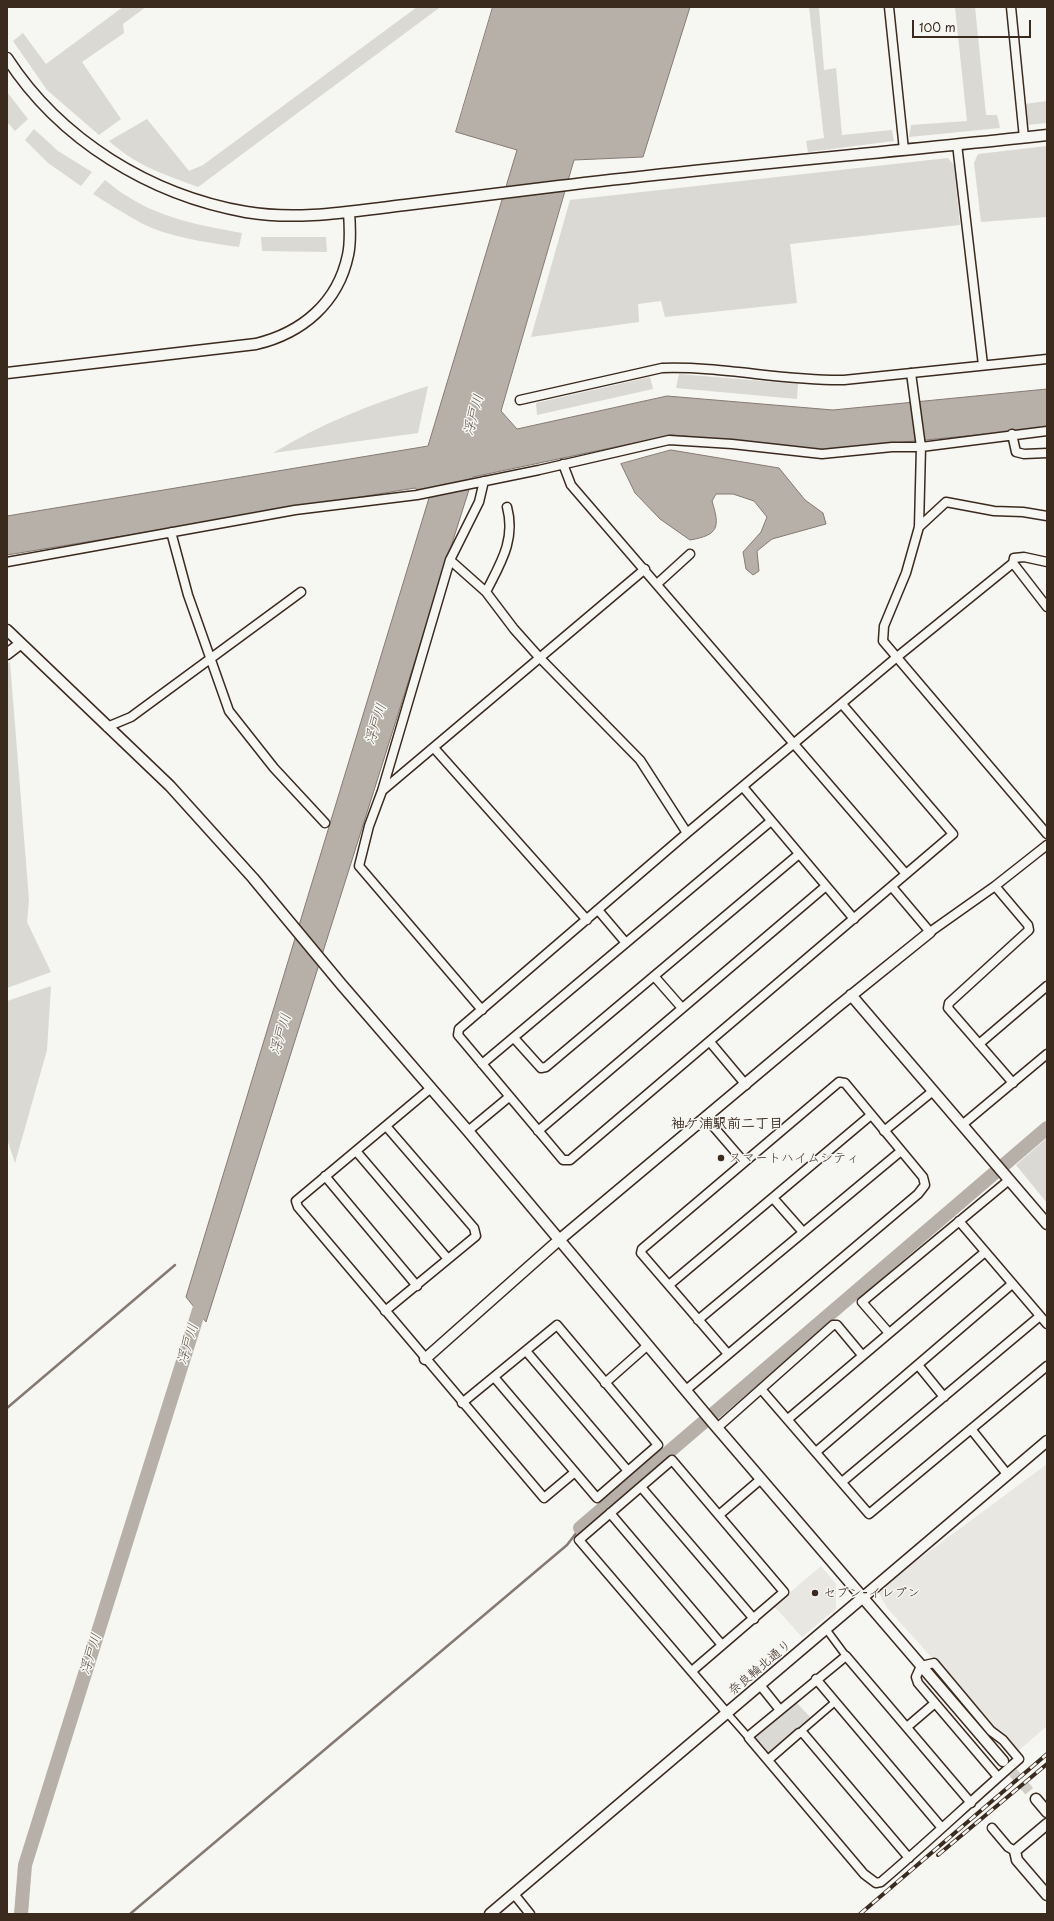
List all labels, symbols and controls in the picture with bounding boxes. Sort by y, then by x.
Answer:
scale bar [914,12,1033,38]
text: 100 m [919,18,956,36]
water label: 浮戸川 [460,392,488,438]
water label: 浮戸川 [362,701,390,747]
water label: 浮戸川 [267,1011,295,1057]
district label: 袖ケ浦駅前二丁目 [671,1116,783,1132]
place label: スマートハイムシティ [729,1150,859,1166]
marker: スマートハイムシティ [716,1153,726,1163]
water label: 浮戸川 [174,1321,202,1367]
place label: セブン-イレブン [823,1585,920,1601]
marker: セブン-イレブン [810,1588,820,1598]
water label: 浮戸川 [77,1631,105,1677]
street label: 奈良輪北通り [725,1637,795,1699]

